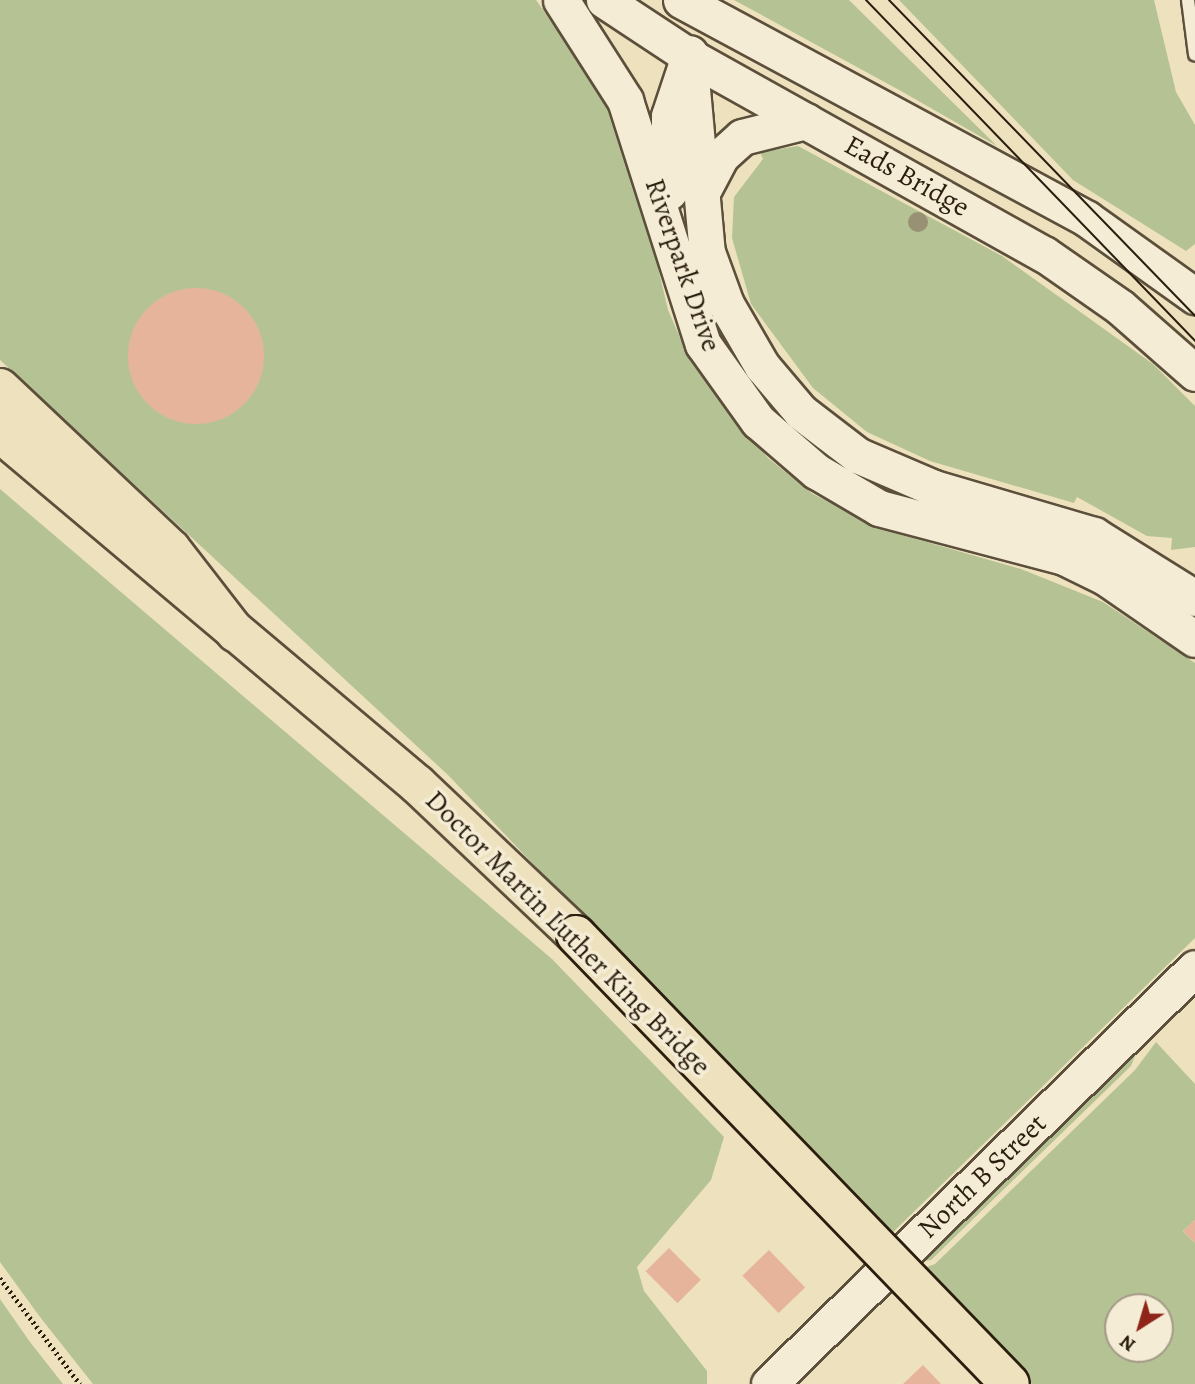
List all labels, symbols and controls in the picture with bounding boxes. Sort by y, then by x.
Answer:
street label: Eads Bridge [839,128,975,224]
street label: Riverpark Drive [638,174,728,356]
street label: Doctor Martin Luther King Bridge [418,783,718,1083]
street label: North B Street [911,1107,1053,1245]
north arrow [1104,1293,1174,1363]
text: N [1114,1329,1141,1358]

